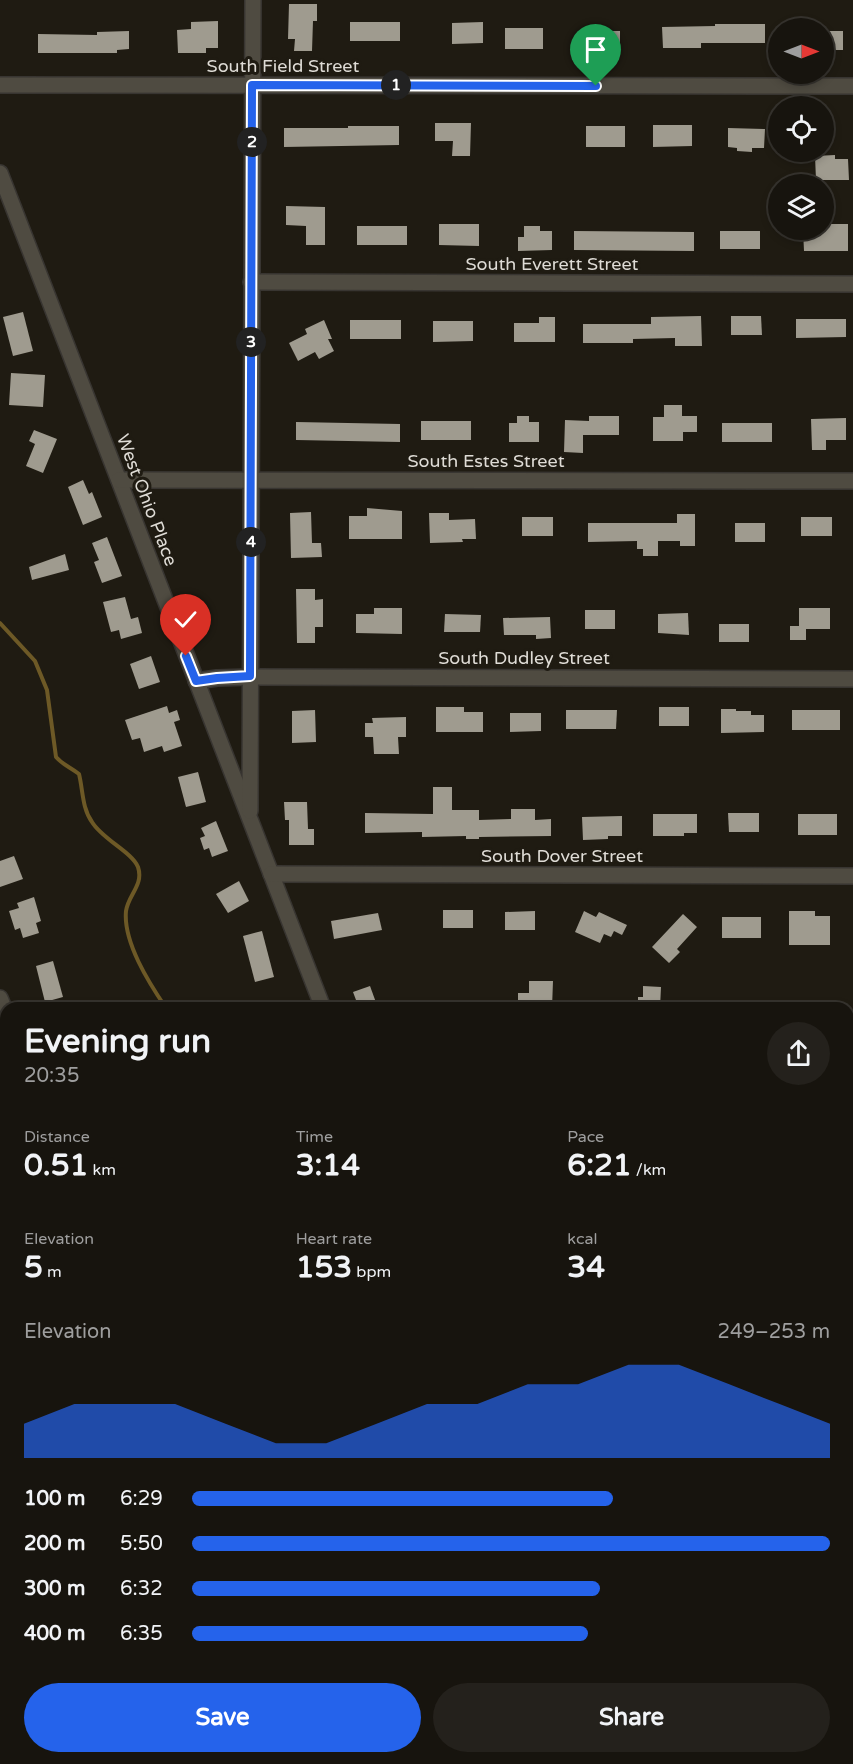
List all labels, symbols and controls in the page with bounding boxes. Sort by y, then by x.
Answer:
north arrow [768,18,834,84]
map controls [768,18,834,240]
pin [570,24,621,86]
icon: arrive [579,33,612,66]
street label: South Field Street [207,55,360,77]
pin: 1 [381,70,411,100]
text: 1 [391,75,401,95]
button: locate [768,96,834,162]
pin: 2 [237,127,267,157]
text: 2 [247,132,257,152]
button: layers [768,174,834,240]
street label: South Everett Street [466,253,639,275]
pin: 3 [236,327,266,357]
text: 3 [246,332,256,352]
street label: West Ohio Place [112,431,182,569]
street label: South Estes Street [407,450,565,472]
pin: 4 [236,527,266,557]
text: 4 [246,532,256,552]
pin [160,594,211,656]
icon: check [169,603,202,636]
street label: South Dudley Street [438,647,610,669]
street label: South Dover Street [481,845,643,867]
text: Evening run [24,1022,211,1061]
button: share [767,1022,830,1085]
text: 20:35 [24,1064,79,1088]
text: Distance [24,1127,90,1147]
text: Time [296,1127,333,1147]
text: Pace [567,1127,604,1147]
text: 0.51 [24,1147,88,1184]
text: 3:14 [296,1147,360,1184]
text: 6:21 [567,1147,632,1184]
text: km [88,1160,116,1180]
text: /km [632,1160,666,1180]
text: Elevation [24,1229,94,1249]
text: Heart rate [296,1229,372,1249]
text: kcal [567,1229,597,1249]
text: 5 [24,1249,43,1286]
text: 153 [296,1249,352,1286]
text: 34 [567,1249,605,1286]
text: m [43,1262,62,1282]
text: bpm [352,1262,391,1282]
text: Elevation [24,1320,111,1344]
text: 249–253 m [717,1320,830,1344]
text: 100 m [24,1487,85,1511]
text: 6:29 [120,1487,163,1511]
text: 200 m [24,1532,85,1556]
text: 5:50 [120,1532,163,1556]
text: 300 m [24,1577,85,1601]
text: 6:32 [120,1577,163,1601]
text: 400 m [24,1622,85,1646]
text: 6:35 [120,1622,163,1646]
button: Save [24,1683,421,1752]
button: Share [433,1683,830,1752]

